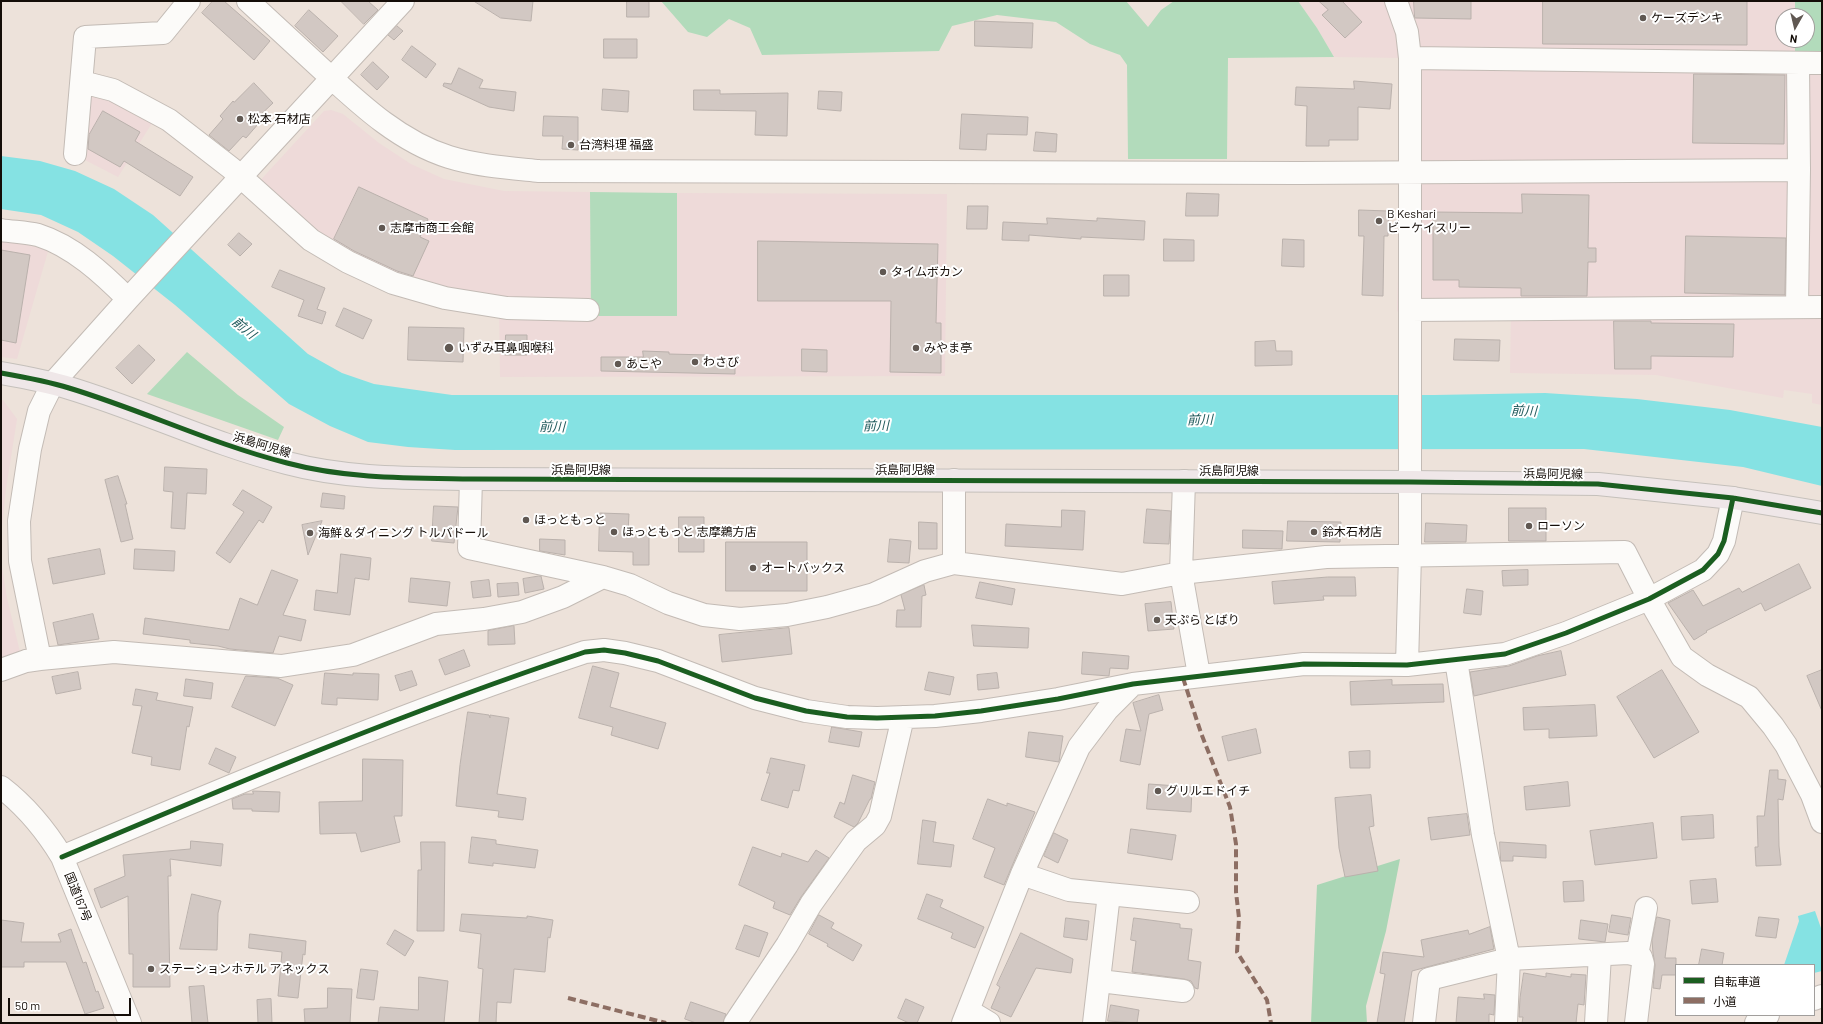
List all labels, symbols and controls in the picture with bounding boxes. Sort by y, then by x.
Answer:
north arrow [1775,8,1815,48]
place label: ケーズデンキ [1651,11,1723,25]
marker: ケーズデンキ [1638,13,1648,23]
text: N [1789,32,1798,46]
place label: 松本 石材店 [248,112,310,126]
marker: 松本 石材店 [235,114,245,124]
place label: 台湾料理 福盛 [579,138,653,152]
marker: 台湾料理 福盛 [566,140,576,150]
place label: B Keshari ビーケイスリー [1387,207,1471,235]
marker: B Keshari ビーケイスリー [1374,216,1384,226]
place label: 志摩市商工会館 [390,221,474,235]
marker: 志摩市商工会館 [377,223,387,233]
place label: タイムボカン [891,265,963,279]
marker: タイムボカン [878,267,888,277]
water label: 前川 [229,314,259,342]
place label: いずみ耳鼻咽喉科 [458,341,554,355]
place label: みやま亭 [924,341,972,355]
marker: いずみ耳鼻咽喉科 [443,342,455,354]
marker: みやま亭 [911,343,921,353]
place label: わさび [703,355,739,369]
place label: あこや [626,357,662,371]
marker: わさび [690,357,700,367]
marker: あこや [613,359,623,369]
water label: 前川 [1511,403,1537,419]
water label: 前川 [1187,412,1213,428]
water label: 前川 [863,418,889,434]
water label: 前川 [539,419,565,435]
street label: 浜島阿児線 [231,429,293,461]
street label: 浜島阿児線 [551,463,611,477]
street label: 浜島阿児線 [875,463,935,477]
street label: 浜島阿児線 [1199,464,1259,478]
street label: 浜島阿児線 [1523,466,1583,482]
place label: ほっともっと [534,513,606,527]
marker: ほっともっと [521,515,531,525]
place label: ローソン [1537,519,1585,533]
marker: ローソン [1524,521,1534,531]
place label: ほっともっと 志摩鵜方店 [622,525,756,539]
place label: 鈴木石材店 [1322,525,1382,539]
place label: 海鮮＆ダイニング トルバドール [318,526,488,540]
marker: ほっともっと 志摩鵜方店 [609,527,619,537]
marker: 鈴木石材店 [1309,527,1319,537]
marker: 海鮮＆ダイニング トルバドール [305,528,315,538]
place label: オートバックス [761,561,845,575]
marker: オートバックス [748,563,758,573]
place label: 天ぷら とばり [1165,613,1239,627]
marker: 天ぷら とばり [1152,615,1162,625]
place label: グリルエドイチ [1166,784,1250,798]
marker: グリルエドイチ [1153,786,1163,796]
street label: 国道167号 [62,870,94,924]
place label: ステーションホテル アネックス [159,962,329,976]
marker: ステーションホテル アネックス [146,964,156,974]
legend [1675,964,1815,1016]
text: 自転車道 [1713,974,1761,988]
scale bar [10,990,133,1016]
text: 小道 [1713,994,1737,1008]
text: 50 m [15,998,40,1012]

